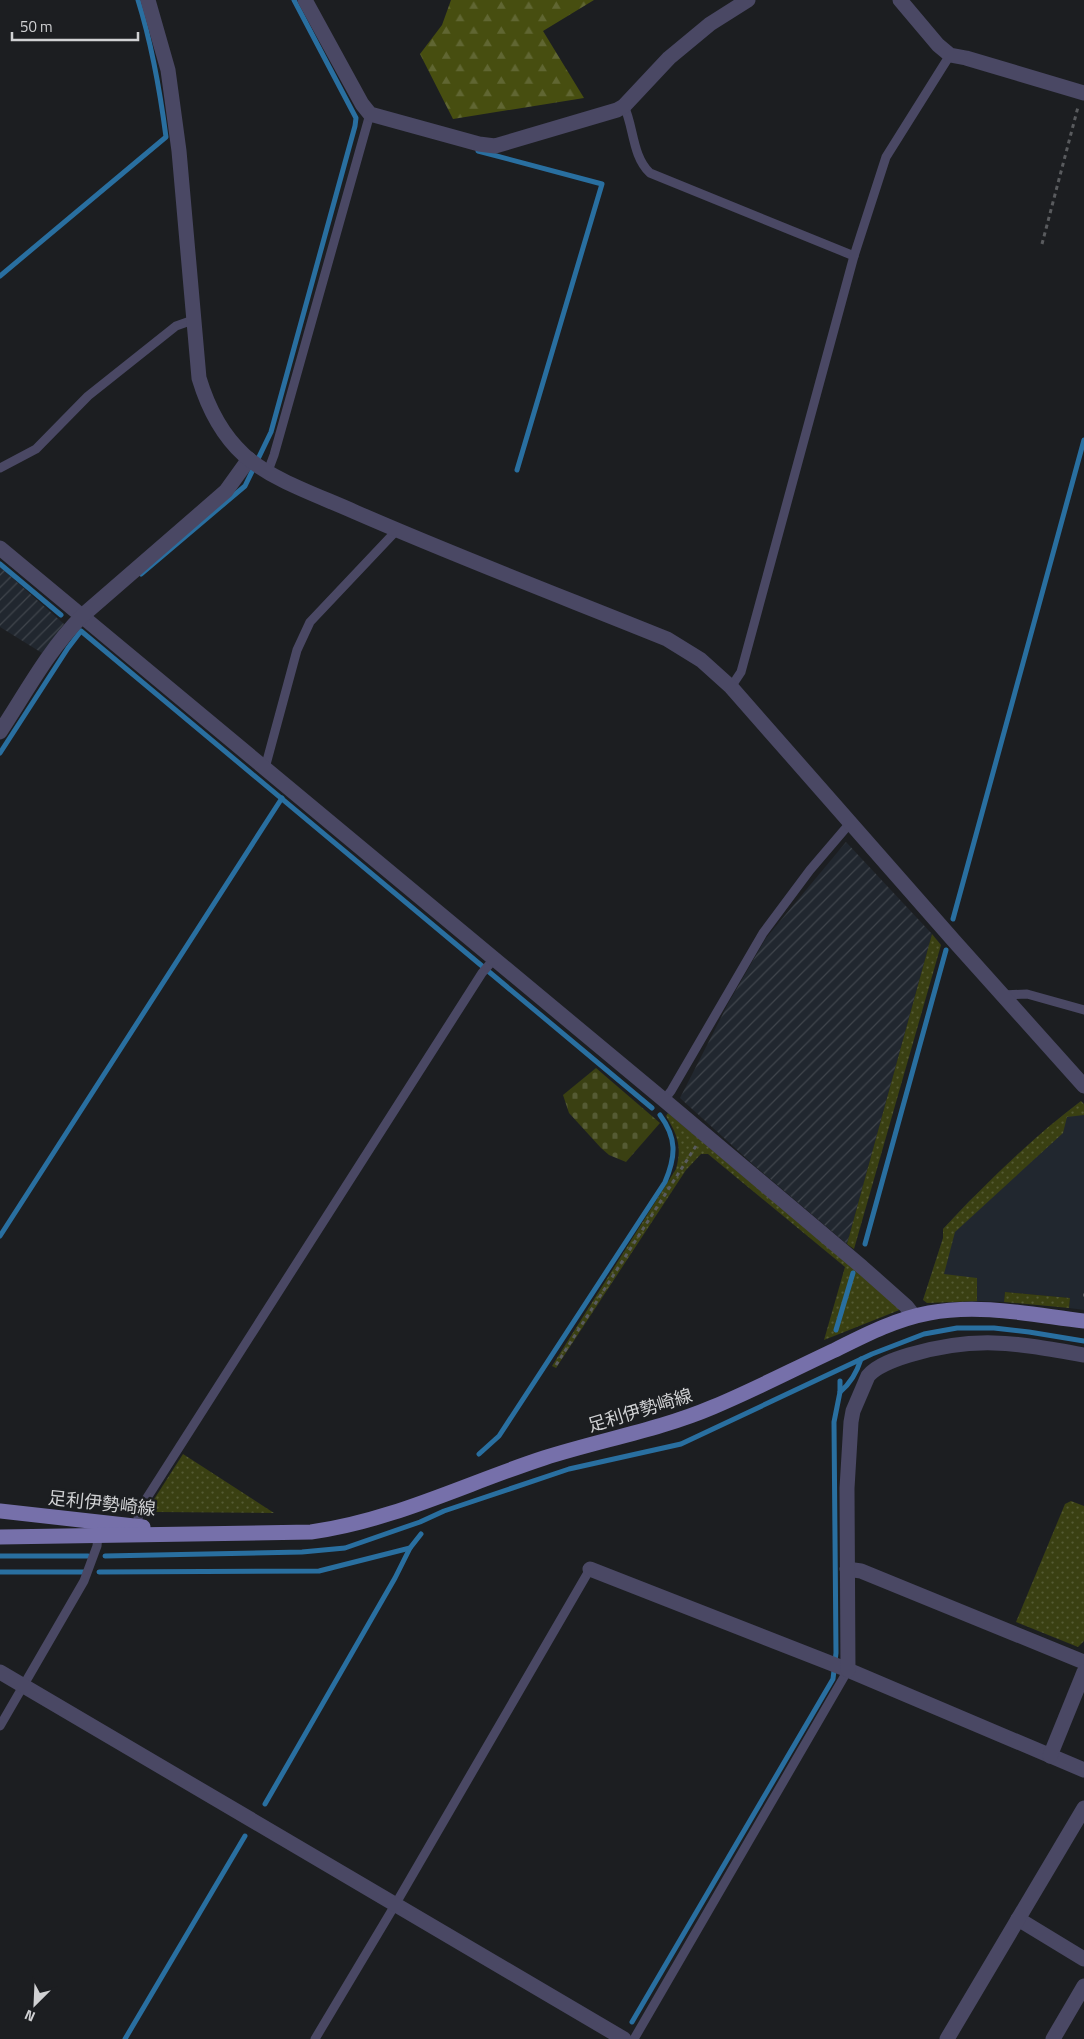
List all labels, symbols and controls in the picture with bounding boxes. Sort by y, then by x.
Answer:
scale bar [12,10,139,42]
text: 50 m [20,15,53,38]
street label: 足利伊勢崎線 [584,1381,696,1439]
street label: 足利伊勢崎線 [47,1484,157,1522]
north arrow [10,1979,60,2029]
text: N [21,2005,38,2028]

